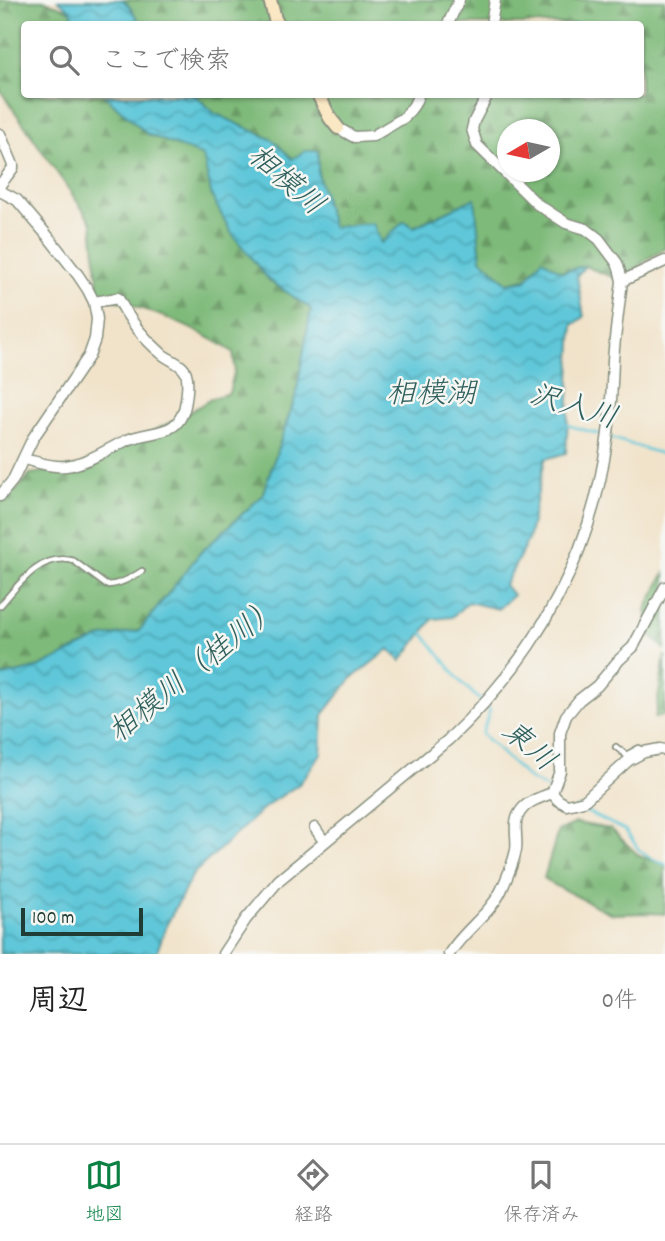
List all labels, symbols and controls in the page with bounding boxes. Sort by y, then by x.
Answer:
search box [21,21,644,98]
icon: search [45,41,83,79]
text: ここで検索 [101,44,231,81]
north arrow [497,119,560,182]
water label: 相模川 [236,137,332,228]
water label: 相模湖 [386,375,479,418]
water label: 沢入川 [523,376,622,443]
water label: 相模川（桂川） [101,590,291,755]
water label: 東川 [490,712,564,784]
scale bar [21,905,144,937]
text: 100 m [32,906,74,933]
text: 周辺 [28,982,88,1025]
text: 0件 [601,986,637,1019]
tab: 地図 [85,1156,124,1230]
tab: 経路 [294,1156,333,1230]
tab: 保存済み [503,1156,580,1230]

